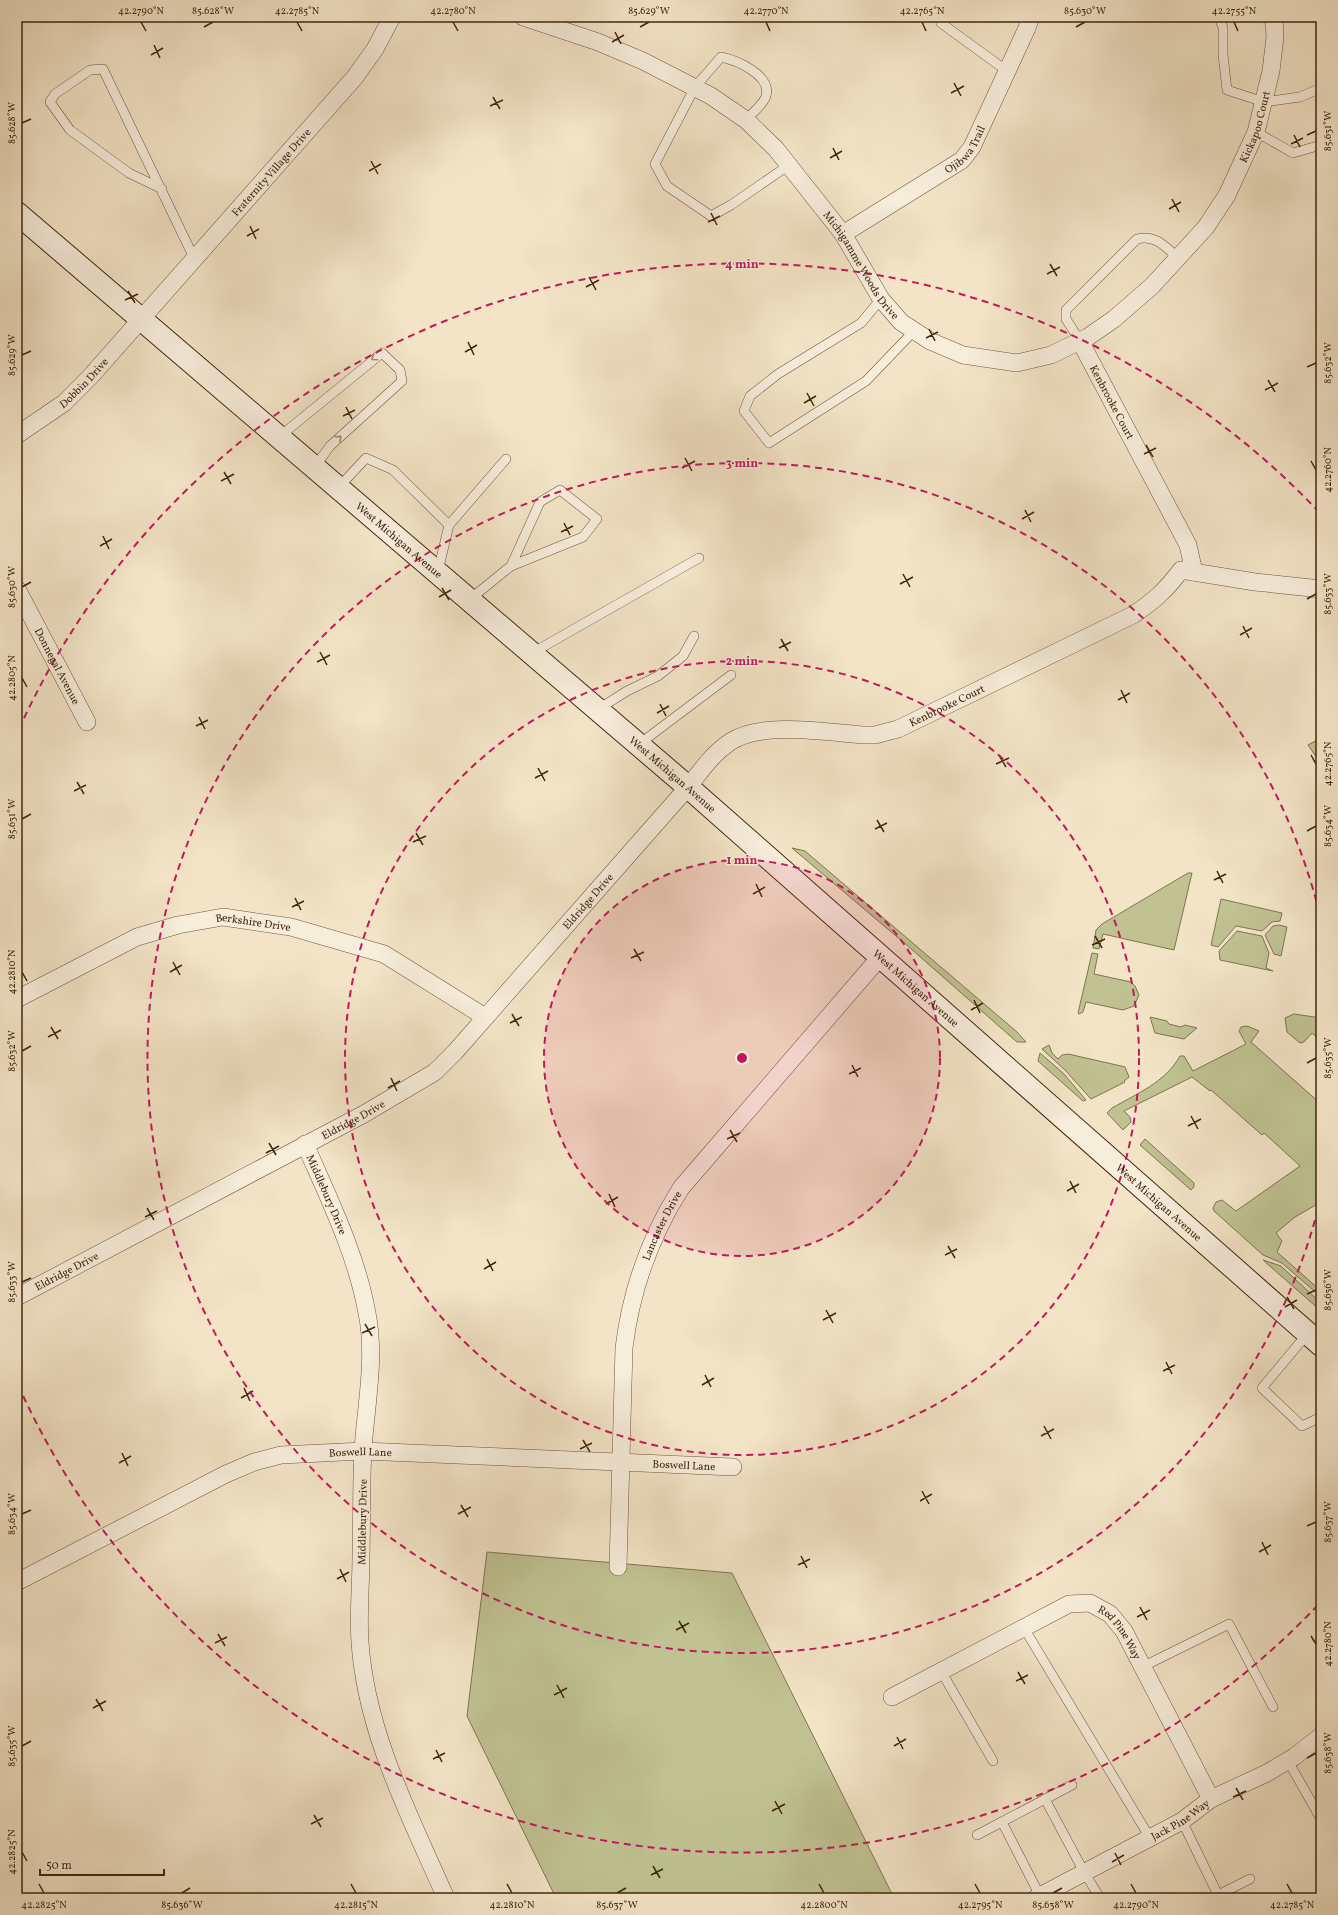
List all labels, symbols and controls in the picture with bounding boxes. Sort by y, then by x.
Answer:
text: 42.2790°N [118,4,165,18]
text: 85.628°W [192,4,234,18]
text: 42.2785°N [275,4,320,18]
text: 42.2780°N [430,4,476,18]
text: 85.629°W [628,4,670,18]
text: 42.2770°N [743,4,789,18]
text: 42.2765°N [900,4,945,18]
text: 85.630°W [1064,4,1106,18]
text: 42.2755°N [1212,4,1257,18]
street label: Kickapoo Court [1237,90,1275,166]
text: 85.628°W [5,102,19,144]
text: 85.631°W [1321,111,1335,151]
street label: Ojibwa Trail [942,124,990,178]
street label: Fraternity Village Drive [229,126,315,220]
street label: Michigamme Woods Drive [819,209,902,324]
text: 4 min [725,257,759,273]
text: 85.629°W [5,334,19,376]
text: 85.632°W [1321,342,1335,384]
one-way arrow [372,353,379,360]
street label: Dobbin Drive [57,355,112,413]
street label: Kenbrooke Court [1085,363,1137,443]
one-way arrow [335,436,342,443]
text: 42.2760°N [1321,447,1335,493]
text: 3 min [726,456,758,472]
street label: West Michigan Avenue [352,500,445,583]
text: 85.630°W [5,566,19,608]
text: 85.633°W [1321,573,1335,615]
street label: Donnegal Avenue [30,626,83,708]
text: 42.2805°N [5,654,19,701]
text: 2 min [726,654,758,670]
street label: Kenbrooke Court [907,682,988,731]
street label: West Michigan Avenue [625,734,718,817]
text: 42.2765°N [1321,741,1335,786]
text: 85.631°W [5,799,19,839]
text: 85.634°W [1321,805,1335,847]
text: 1 min [727,853,758,869]
street label: Eldridge Drive [560,871,618,933]
street label: Berkshire Drive [214,911,292,936]
street label: West Michigan Avenue [869,947,961,1031]
text: 42.2810°N [5,949,19,995]
text: 85.632°W [5,1030,19,1072]
text: 85.635°W [1321,1037,1335,1079]
centre of rings [735,1051,749,1065]
street label: Eldridge Drive [319,1097,388,1144]
street label: Middlebury Drive [302,1153,349,1237]
street label: West Michigan Avenue [1112,1161,1204,1245]
street label: Lancaster Drive [640,1189,686,1263]
street label: Eldridge Drive [33,1249,102,1295]
text: 85.633°W [5,1261,19,1303]
text: 85.636°W [1321,1269,1335,1311]
street label: Boswell Lane [328,1445,392,1462]
street label: Boswell Lane [652,1458,716,1475]
street label: Middlebury Drive [355,1479,372,1565]
text: 85.634°W [5,1493,19,1535]
text: 85.637°W [1321,1501,1335,1543]
street label: Red Pine Way [1095,1603,1144,1663]
text: 42.2780°N [1321,1621,1335,1667]
text: 85.635°W [5,1725,19,1767]
text: 85.638°W [1321,1732,1335,1774]
street label: Jack Pine Way [1149,1797,1213,1845]
text: 42.2825°N [5,1829,19,1875]
scale bar [40,1851,164,1877]
text: 50 m [46,1858,72,1874]
text: 42.2825°N [21,1898,67,1912]
text: 85.636°W [161,1898,203,1912]
text: 42.2815°N [334,1898,379,1912]
text: 42.2810°N [490,1898,535,1912]
text: 85.637°W [596,1898,638,1912]
text: 42.2800°N [800,1898,848,1912]
text: 42.2795°N [958,1898,1003,1912]
text: 85.638°W [1032,1898,1074,1912]
text: 42.2790°N [1113,1898,1160,1912]
text: 42.2785°N [1270,1898,1315,1912]

